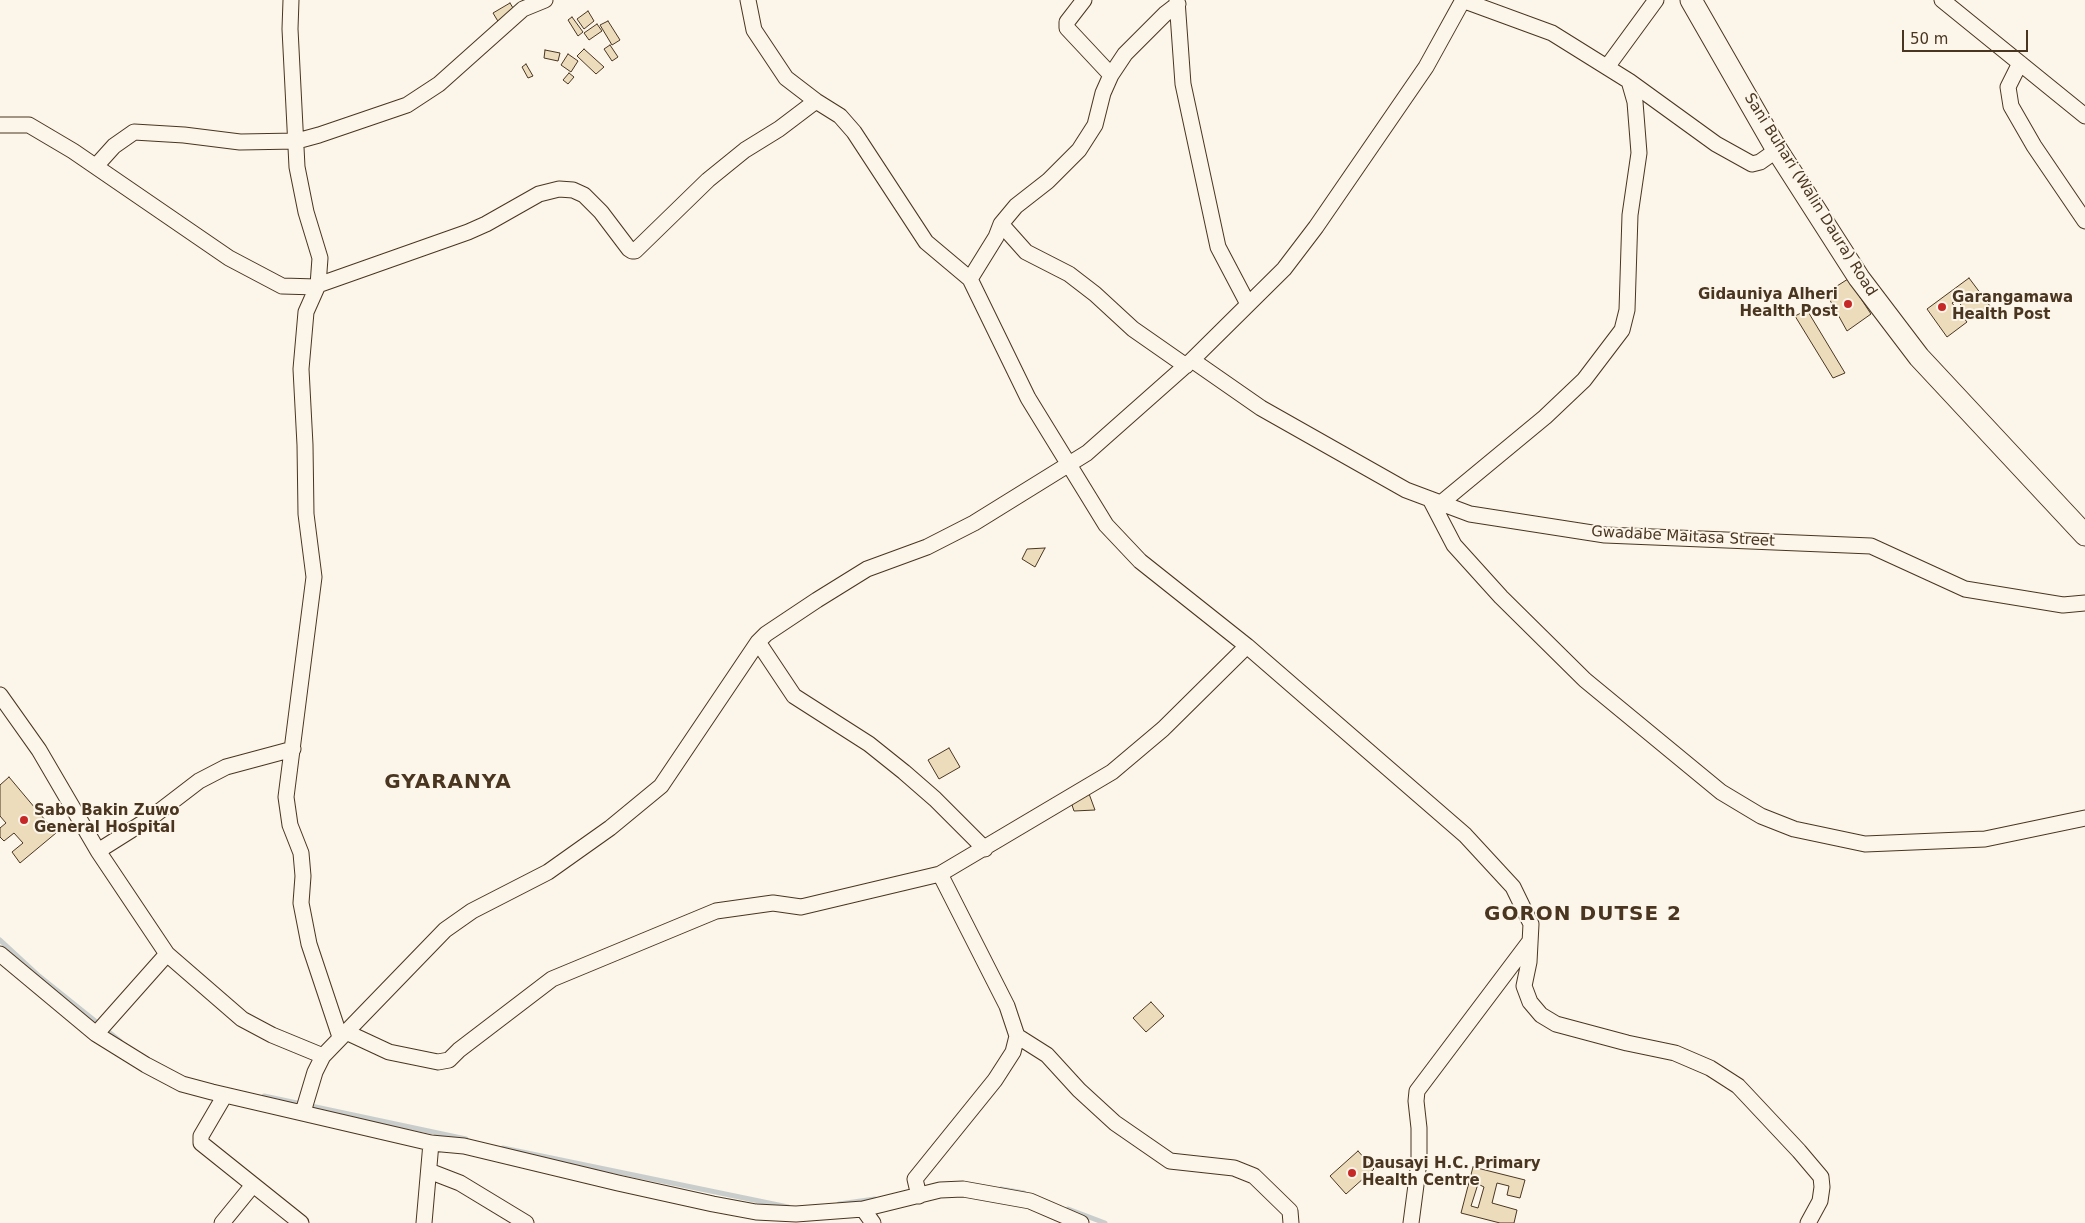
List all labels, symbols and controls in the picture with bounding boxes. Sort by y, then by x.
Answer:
scale bar [1905,20,2031,52]
text: 50 m [1910,30,1948,48]
street label: Sani Buhari (Walin Daura) Road [1740,90,1880,300]
place label: Gidauniya Alheri Health Post [1698,286,1838,321]
place label: Garangamawa Health Post [1952,289,2073,324]
marker: Gidauniya Alheri Health Post [1842,298,1854,310]
marker: Garangamawa Health Post [1936,301,1948,313]
street label: Gwadabe Maitasa Street [1591,523,1775,551]
district label: GYARANYA [383,771,513,795]
place label: Sabo Bakin Zuwo General Hospital [34,802,179,837]
marker: Sabo Bakin Zuwo General Hospital [18,814,30,826]
district label: GORON DUTSE 2 [1482,903,1684,927]
place label: Dausayi H.C. Primary Health Centre [1362,1155,1541,1190]
marker: Dausayi H.C. Primary Health Centre [1346,1167,1358,1179]

